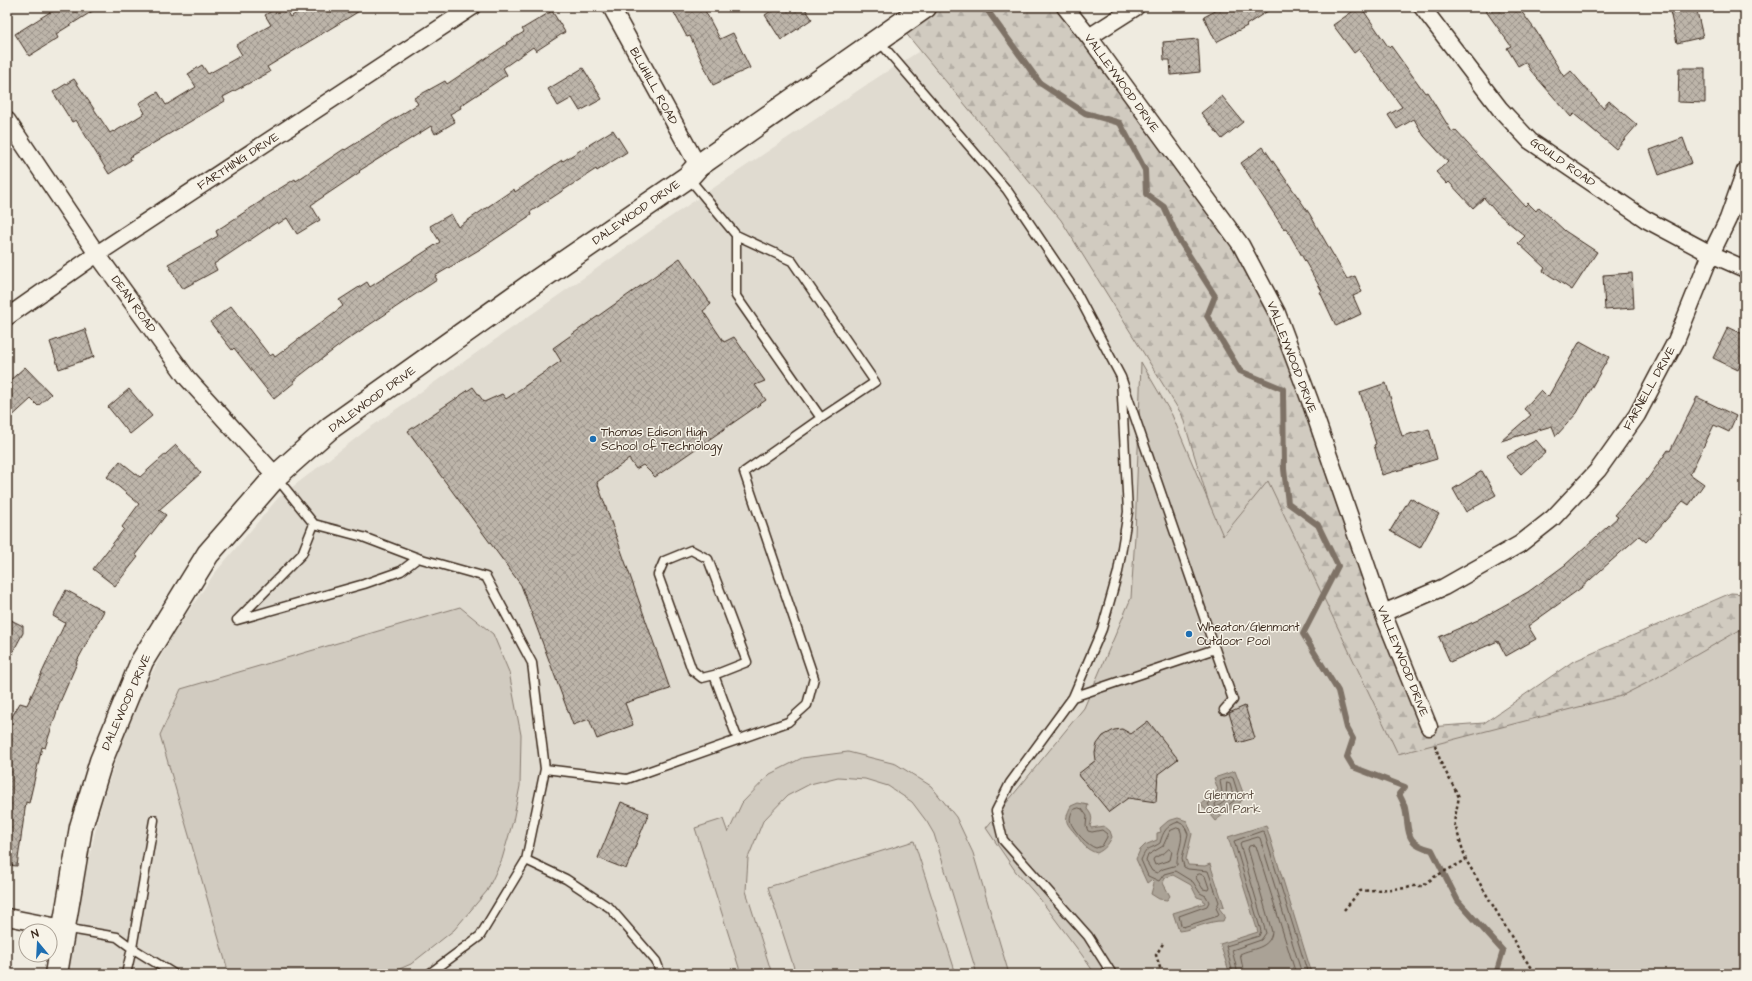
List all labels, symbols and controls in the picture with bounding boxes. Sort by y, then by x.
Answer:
street label: VALLEYWOOD DRIVE [1080,31,1163,136]
street label: BLUHILL ROAD [625,44,682,128]
street label: FARTHING DRIVE [194,129,283,194]
street label: GOULD ROAD [1527,134,1599,191]
street label: DALEWOOD DRIVE [589,176,684,249]
street label: DEAN ROAD [107,272,160,337]
street label: VALLEYWOOD DRIVE [1262,299,1321,415]
street label: FARNELL DRIVE [1619,343,1680,433]
street label: DALEWOOD DRIVE [325,362,419,437]
place label: Thomas Edison High School of Technology [601,424,723,456]
marker: Thomas Edison High School of Technology [588,434,598,444]
street label: VALLEYWOOD DRIVE [1373,603,1433,719]
place label: Wheaton/Glenmont Outdoor Pool [1197,619,1300,650]
marker: Wheaton/Glenmont Outdoor Pool [1184,629,1194,639]
street label: DALEWOOD DRIVE [98,651,155,753]
park label: Glenmont Local Park [1197,787,1261,818]
north arrow [18,923,58,963]
text: N [29,926,41,942]

